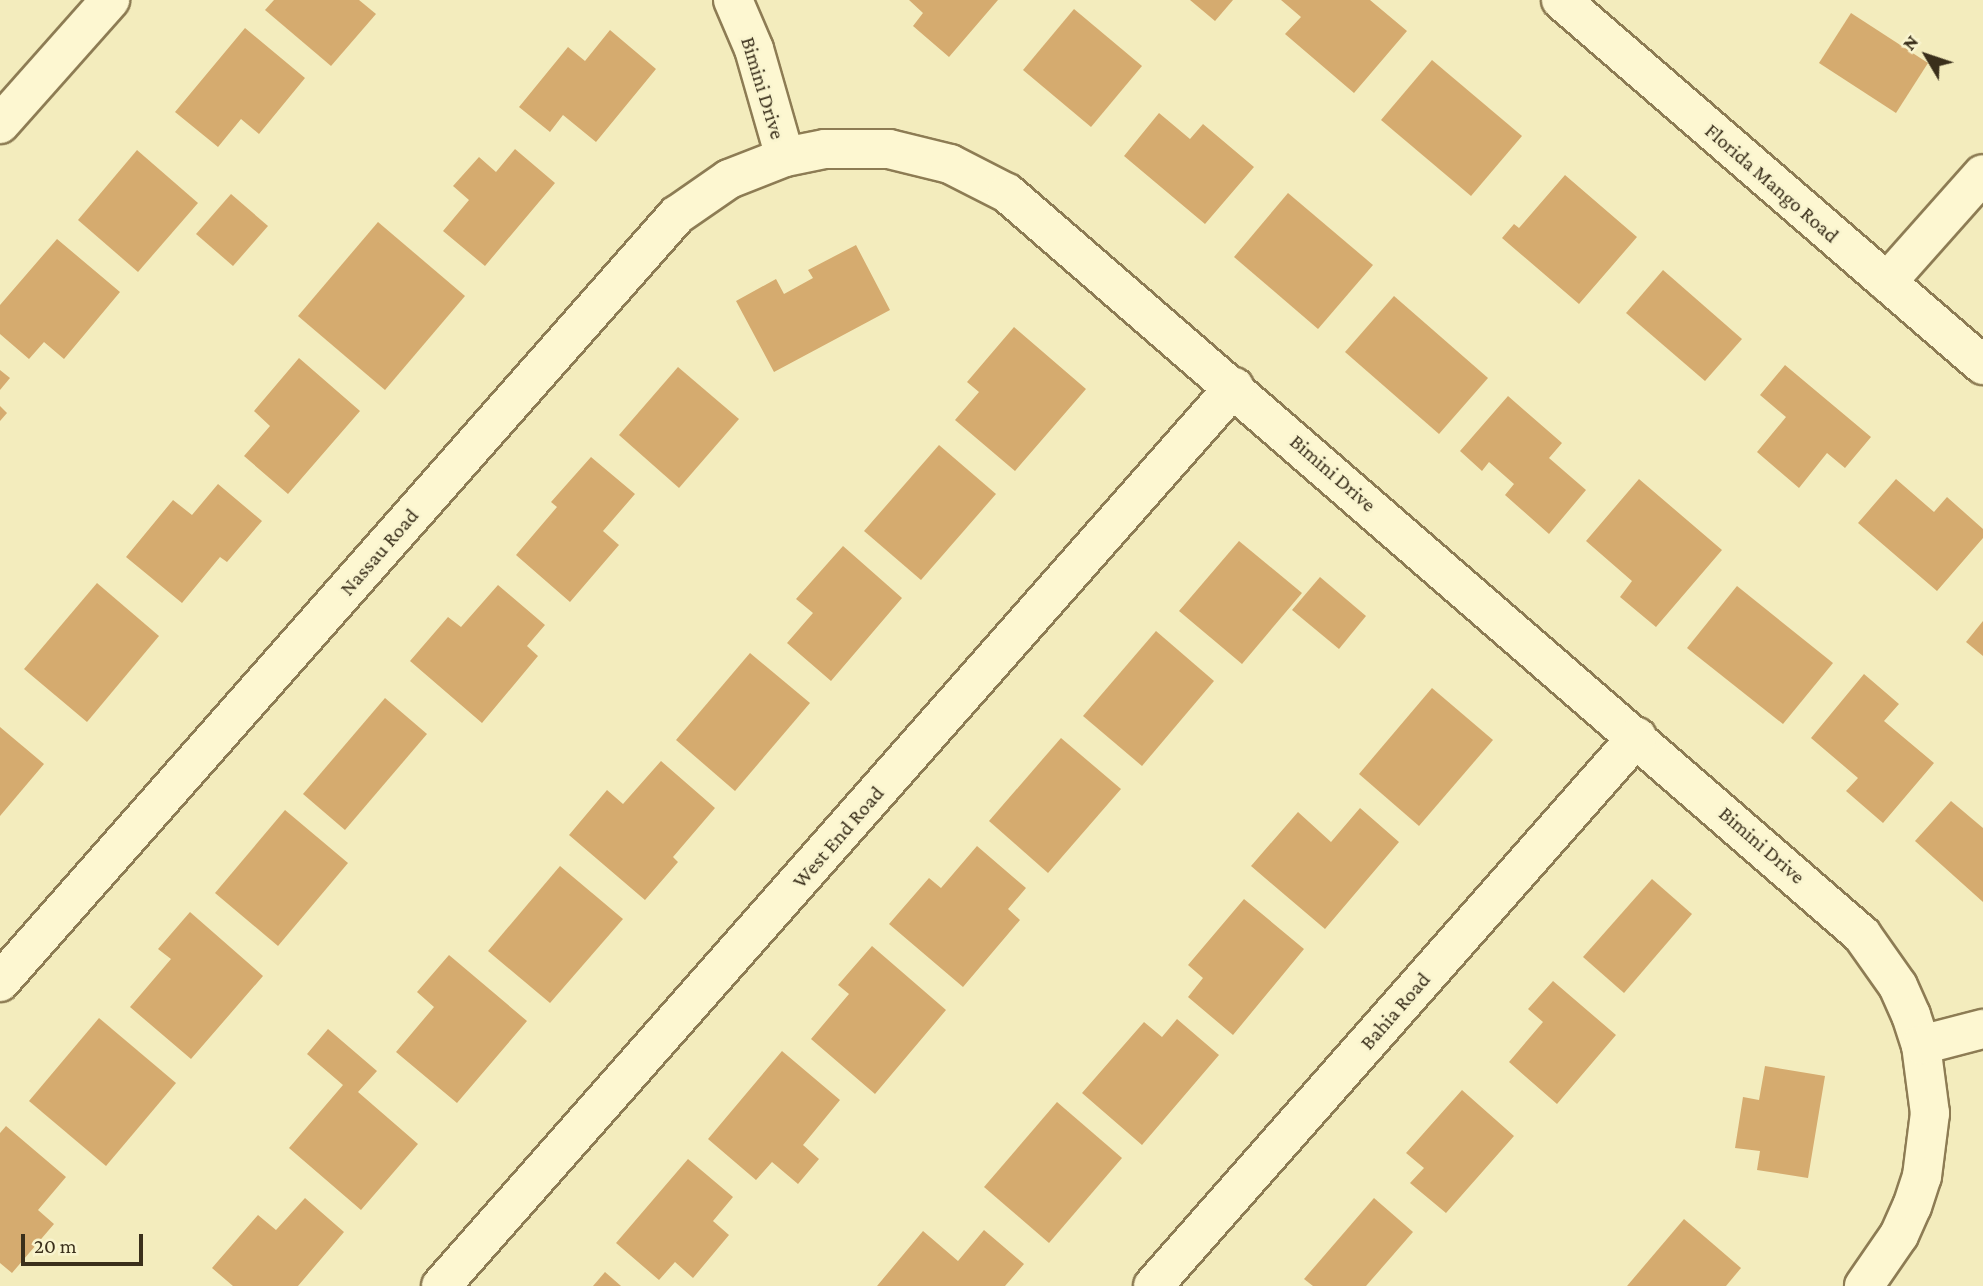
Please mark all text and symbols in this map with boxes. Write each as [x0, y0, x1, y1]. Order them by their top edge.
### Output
north arrow [1892, 21, 1962, 91]
text: N [1898, 31, 1923, 54]
street label: Bimini Drive [735, 34, 791, 142]
street label: Florida Mango Road [1700, 118, 1844, 248]
street label: Bimini Drive [1285, 429, 1381, 517]
street label: Nassau Road [334, 503, 424, 601]
street label: West End Road [787, 781, 889, 893]
street label: Bimini Drive [1714, 801, 1810, 889]
street label: Bahia Road [1355, 967, 1435, 1055]
scale bar [24, 1220, 147, 1264]
text: 20 m [34, 1234, 77, 1258]

